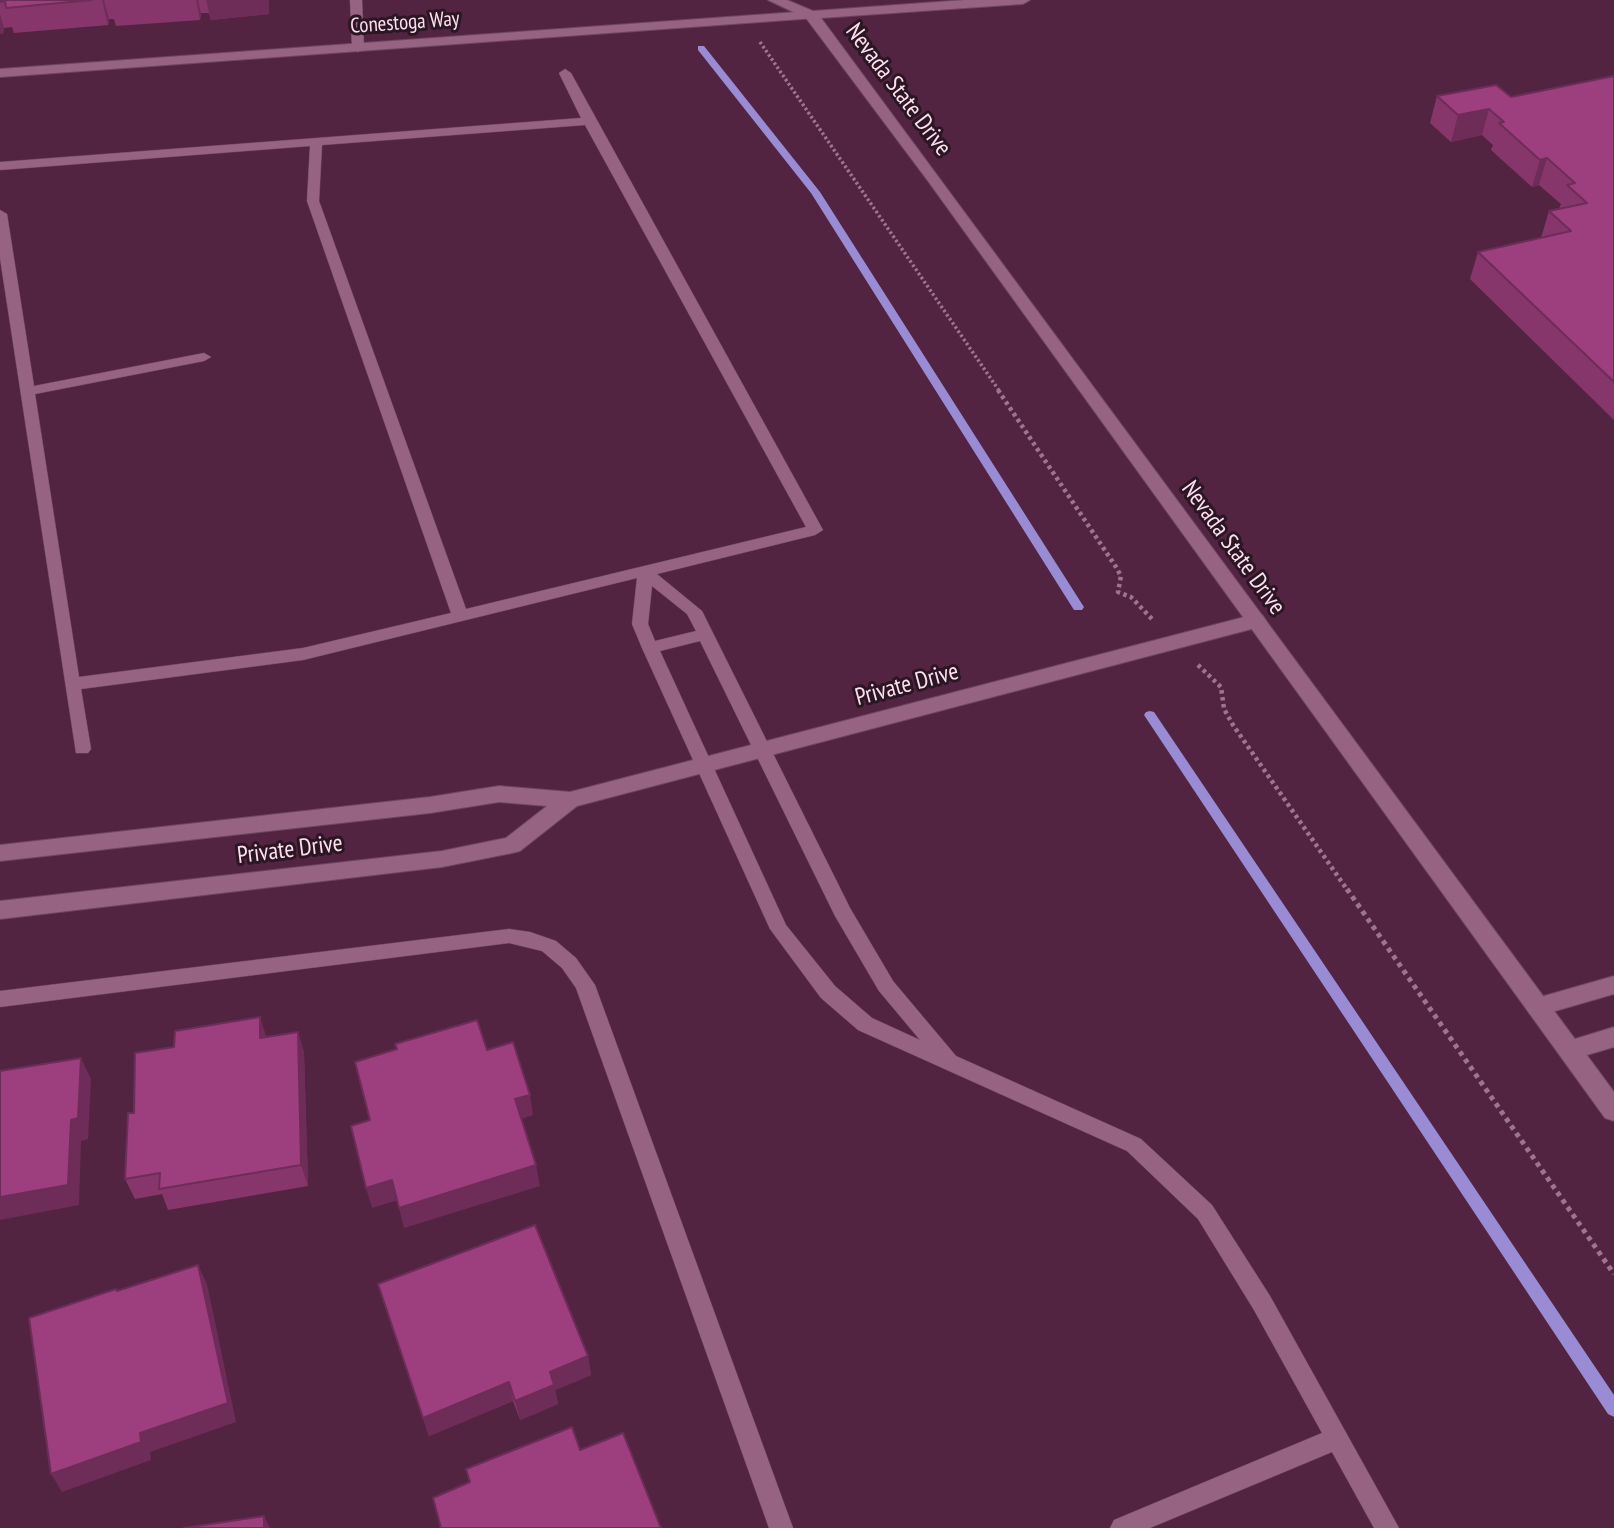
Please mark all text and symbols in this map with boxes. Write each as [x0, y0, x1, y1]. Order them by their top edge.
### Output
street label: Conestoga Way [350, 7, 460, 39]
street label: Nevada State Drive [839, 18, 957, 162]
street label: Nevada State Drive [1175, 476, 1291, 620]
street label: Private Drive [852, 657, 962, 713]
street label: Private Drive [236, 829, 344, 871]

